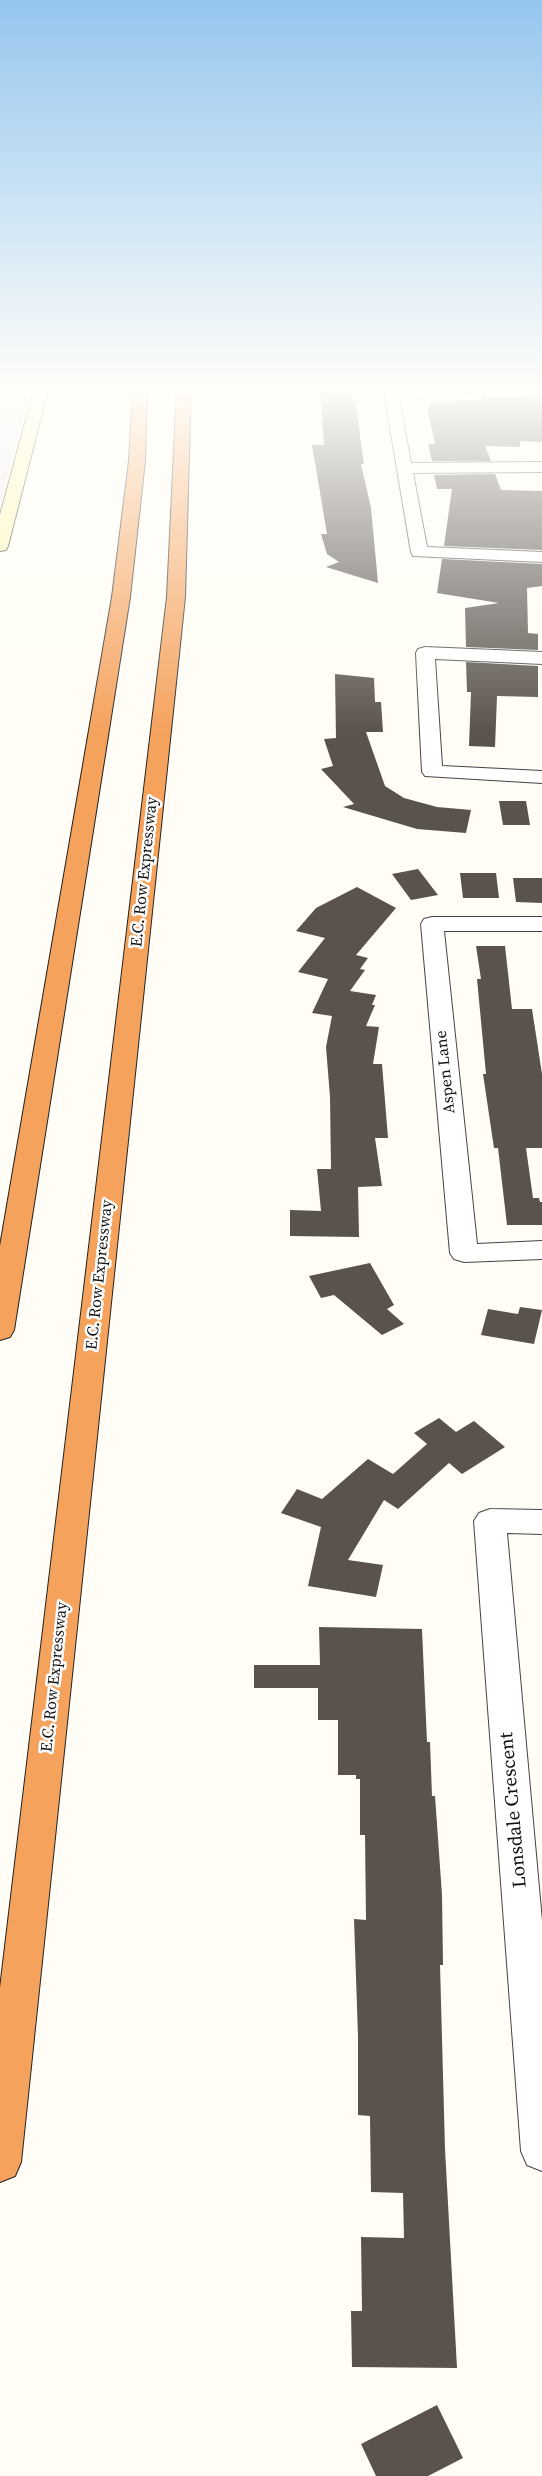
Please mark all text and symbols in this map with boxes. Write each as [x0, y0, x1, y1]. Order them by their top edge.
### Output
street label: E.C. Row Expressway [128, 796, 162, 948]
street label: Aspen Lane [432, 1029, 460, 1115]
street label: E.C. Row Expressway [83, 1199, 117, 1351]
street label: E.C. Row Expressway [38, 1601, 72, 1753]
street label: Lonsdale Crescent [496, 1731, 532, 1889]

